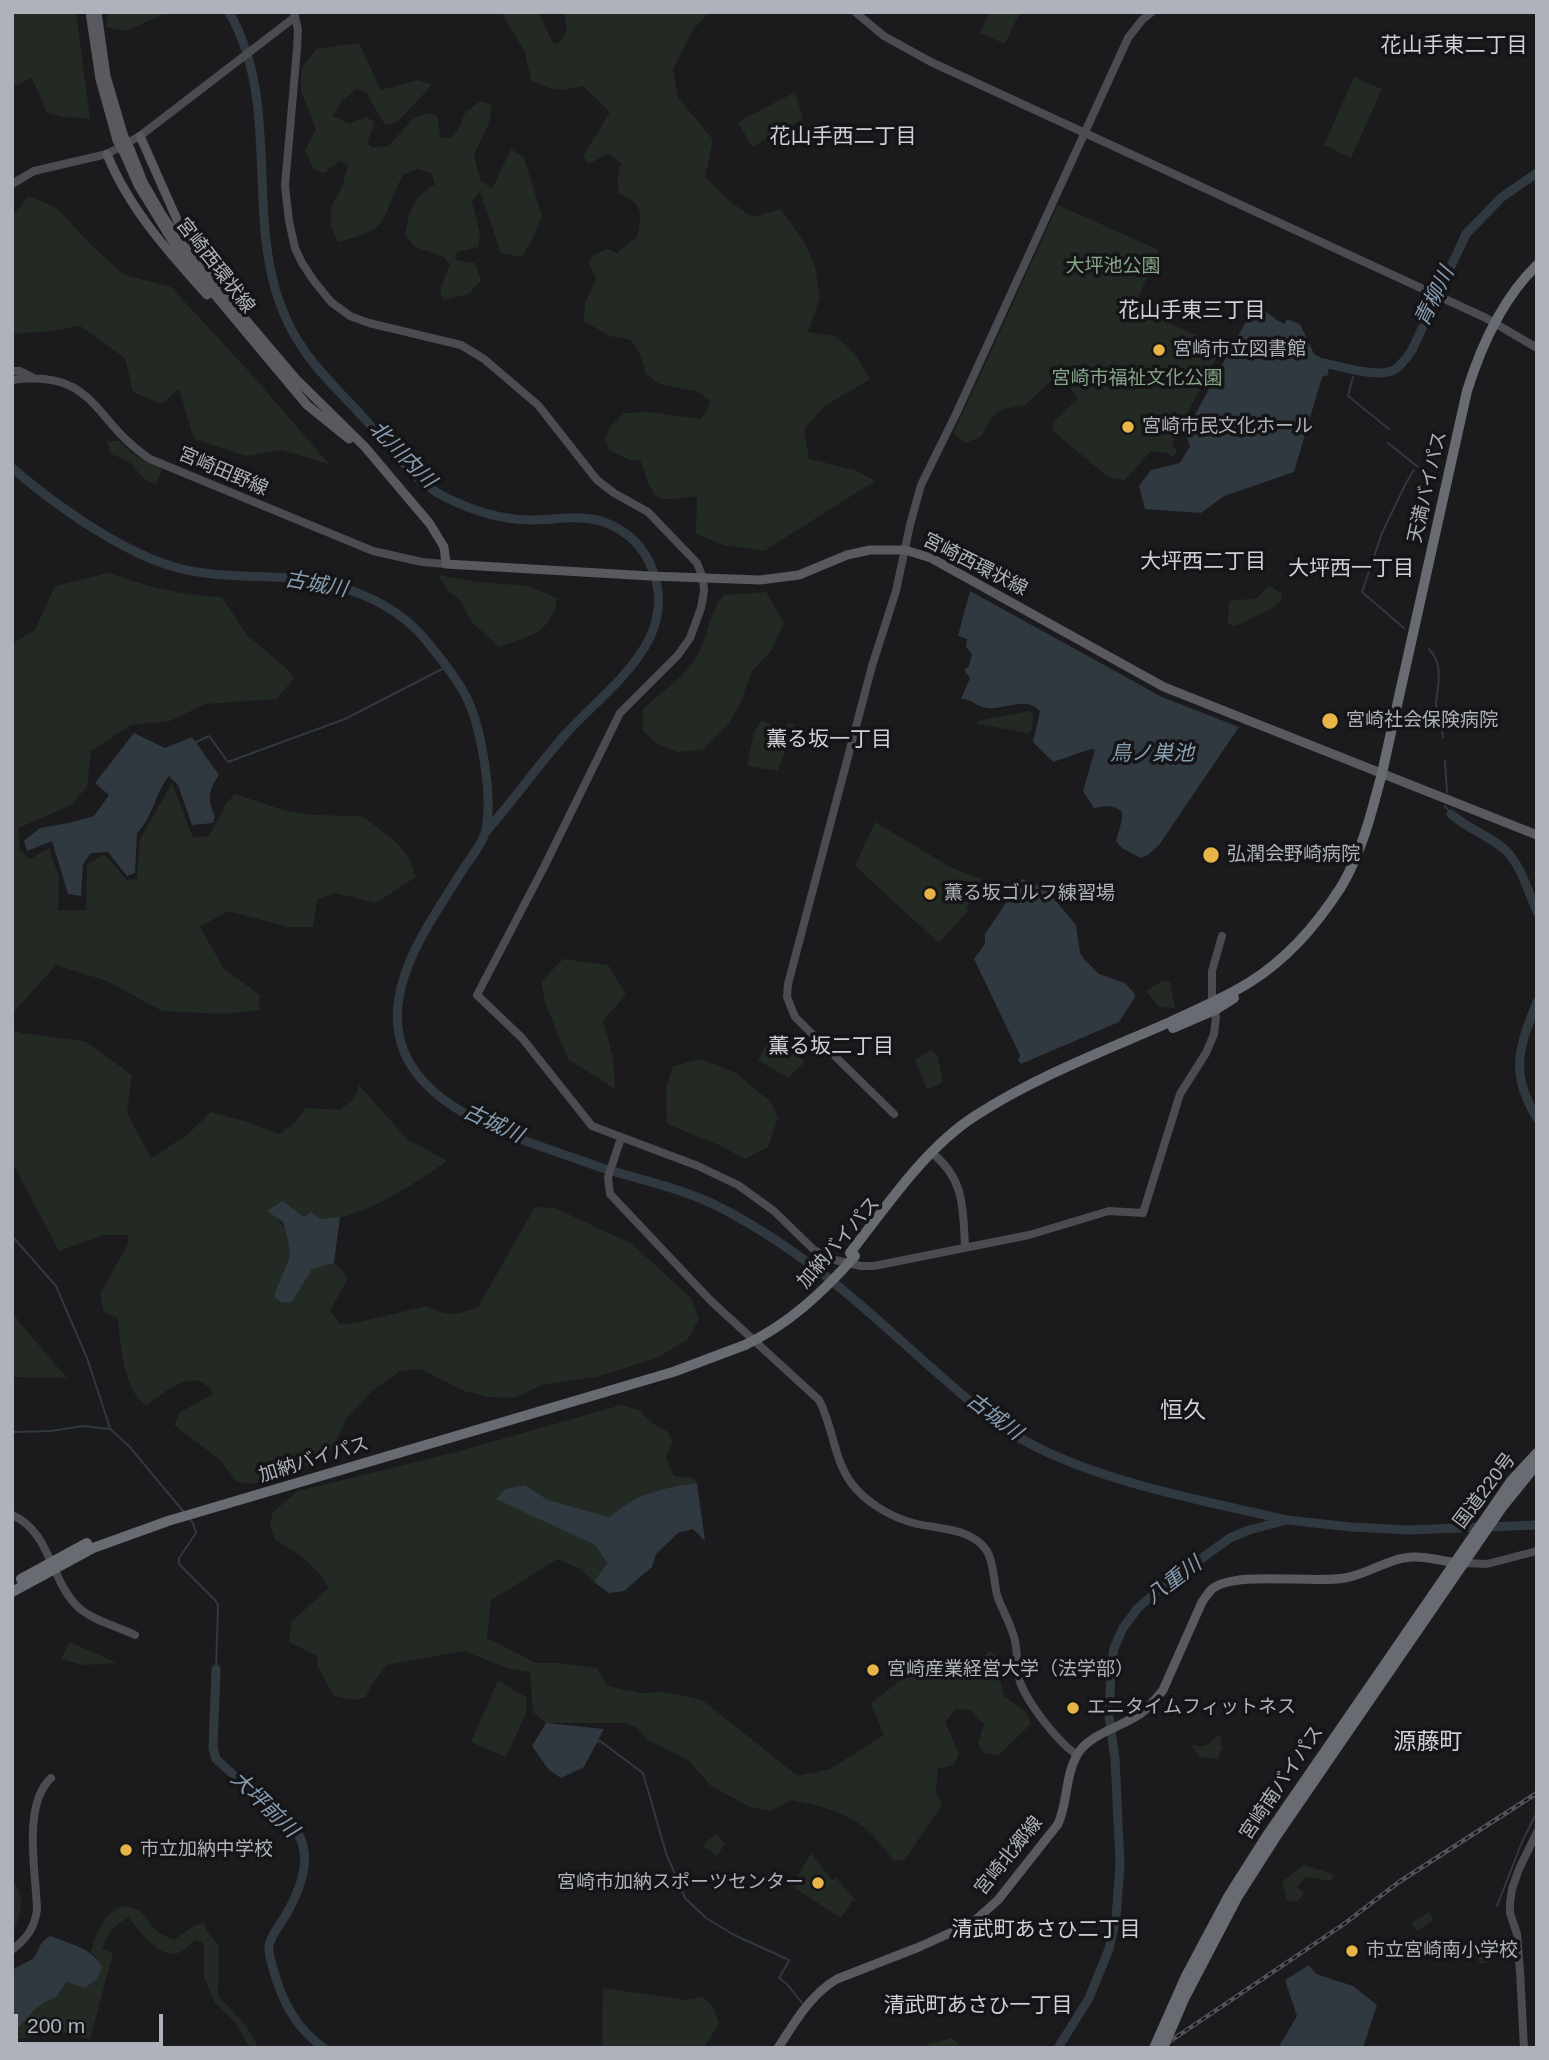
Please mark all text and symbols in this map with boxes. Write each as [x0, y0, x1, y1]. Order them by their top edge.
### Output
district label: 花山手東二丁目 [1381, 33, 1527, 59]
district label: 花山手西二丁目 [770, 124, 916, 150]
street label: 宮崎西環状線 [171, 214, 259, 318]
park label: 大坪池公園 [1066, 256, 1160, 278]
water label: 青柳川 [1410, 263, 1460, 331]
district label: 花山手東三丁目 [1119, 298, 1265, 324]
place label: 宮崎市立図書館 [1173, 339, 1306, 361]
marker: 宮崎市立図書館 [1151, 342, 1167, 358]
park label: 宮崎市福祉文化公園 [1052, 368, 1222, 390]
water label: 北川内川 [363, 416, 441, 494]
place label: 宮崎市民文化ホール [1142, 416, 1313, 438]
marker: 宮崎市民文化ホール [1120, 419, 1136, 435]
street label: 天満バイパス [1404, 429, 1452, 545]
street label: 宮崎田野線 [175, 443, 271, 501]
street label: 宮崎西環状線 [919, 529, 1031, 601]
district label: 大坪西二丁目 [1140, 549, 1266, 575]
district label: 大坪西一丁目 [1288, 556, 1414, 582]
water label: 古城川 [283, 567, 349, 603]
place label: 宮崎社会保険病院 [1346, 710, 1498, 732]
marker: 宮崎社会保険病院 [1320, 711, 1340, 731]
district label: 薫る坂一丁目 [766, 727, 892, 753]
water label: 鳥ノ巣池 [1110, 741, 1194, 767]
place label: 弘潤会野崎病院 [1227, 844, 1360, 866]
marker: 弘潤会野崎病院 [1201, 845, 1221, 865]
place label: 薫る坂ゴルフ練習場 [944, 883, 1115, 905]
marker: 薫る坂ゴルフ練習場 [922, 886, 938, 902]
district label: 薫る坂二丁目 [768, 1034, 894, 1060]
water label: 古城川 [459, 1099, 527, 1149]
street label: 加納バイパス [793, 1193, 885, 1293]
water label: 古城川 [961, 1388, 1027, 1446]
district label: 恒久 [1160, 1398, 1206, 1426]
street label: 加納バイパス [256, 1432, 372, 1488]
street label: 国道220号 [1449, 1449, 1521, 1533]
water label: 八重川 [1141, 1552, 1207, 1610]
place label: 宮崎産業経営大学（法学部） [887, 1659, 1134, 1681]
marker: 宮崎産業経営大学（法学部） [865, 1662, 881, 1678]
place label: エニタイムフィットネス [1087, 1697, 1296, 1719]
marker: エニタイムフィットネス [1065, 1700, 1081, 1716]
street label: 宮崎南バイパス [1235, 1721, 1329, 1845]
district label: 源藤町 [1394, 1729, 1462, 1757]
water label: 大坪前川 [225, 1767, 303, 1843]
street label: 宮崎北郷線 [970, 1812, 1048, 1900]
place label: 市立加納中学校 [140, 1839, 273, 1861]
marker: 市立加納中学校 [118, 1842, 134, 1858]
place label: 宮崎市加納スポーツセンター [557, 1872, 804, 1894]
marker: 宮崎市加納スポーツセンター [810, 1875, 826, 1891]
district label: 清武町あさひ二丁目 [952, 1917, 1140, 1943]
place label: 市立宮崎南小学校 [1366, 1940, 1518, 1962]
marker: 市立宮崎南小学校 [1344, 1943, 1360, 1959]
district label: 清武町あさひ一丁目 [884, 1993, 1072, 2019]
scale bar [18, 2000, 166, 2044]
text: 200 m [27, 2014, 85, 2037]

